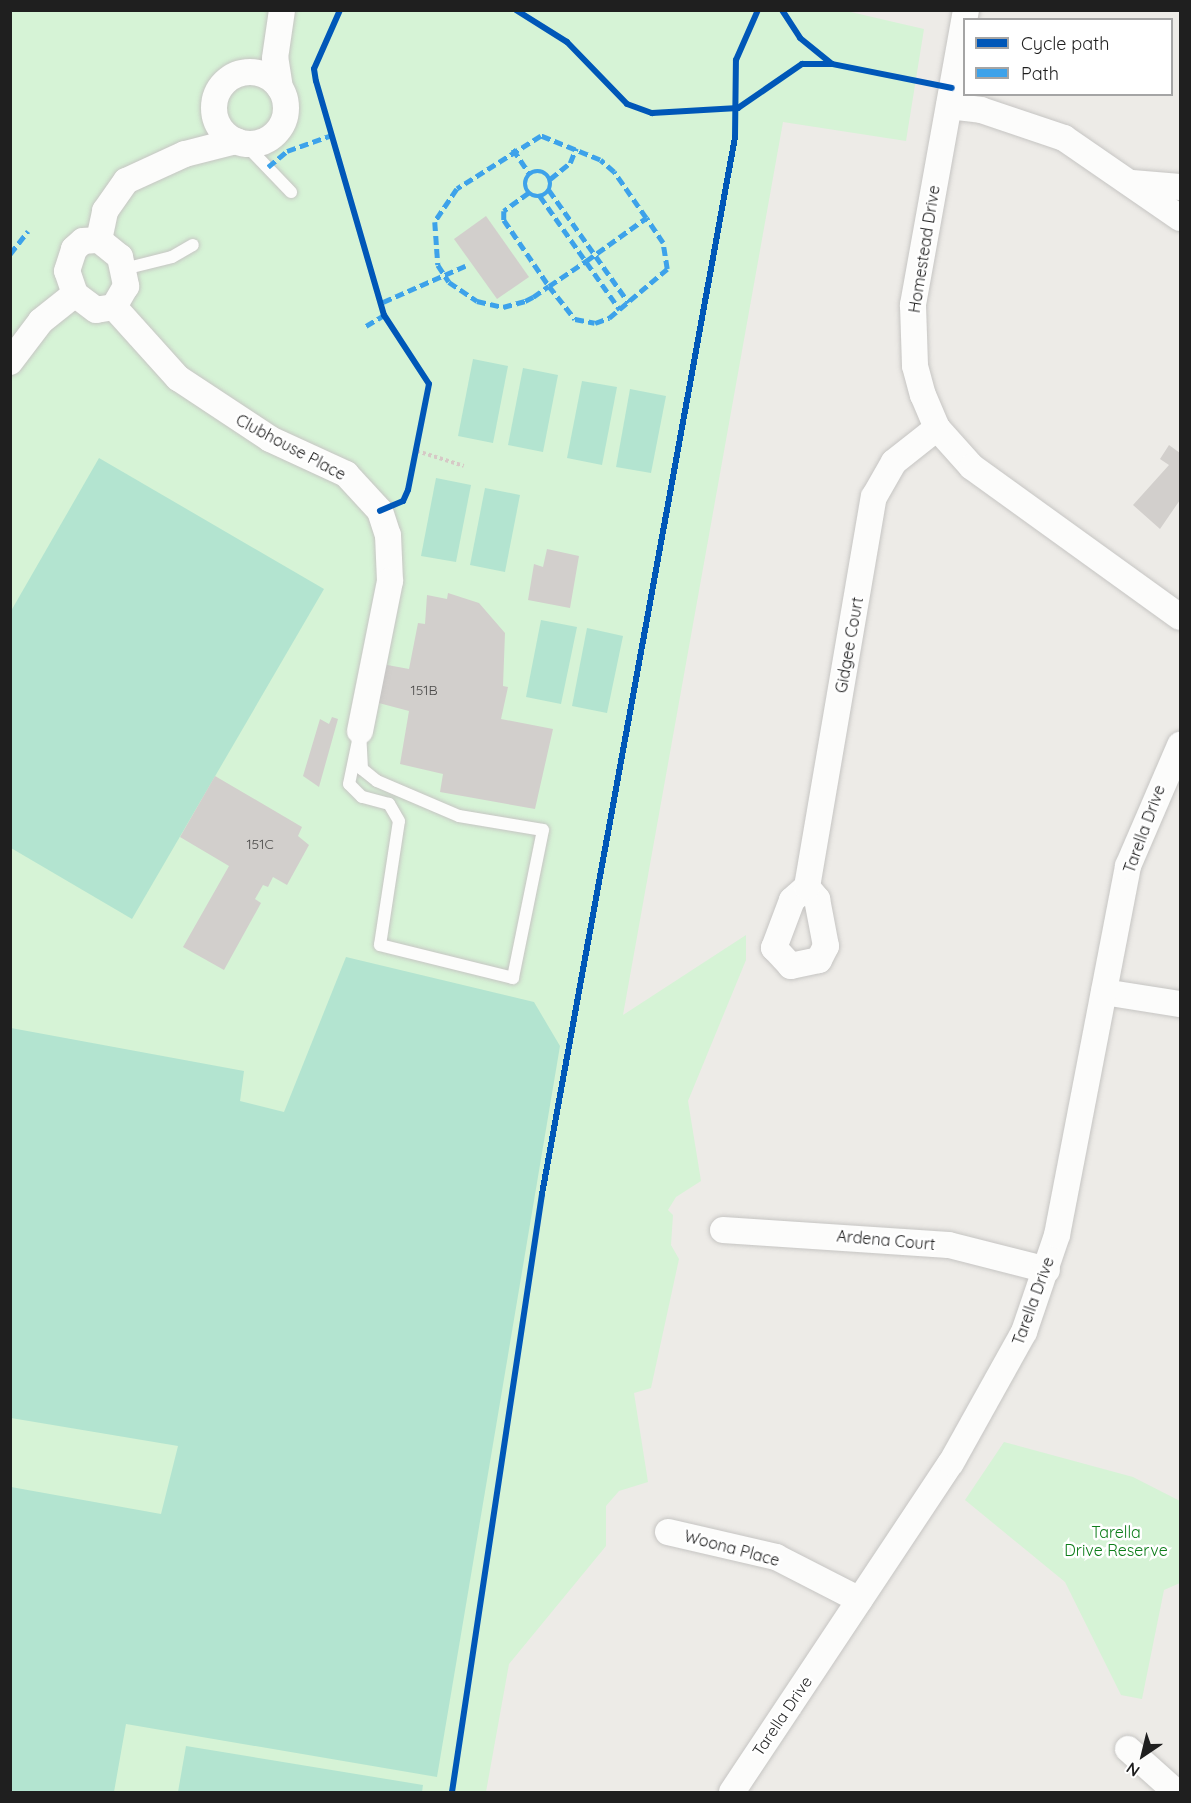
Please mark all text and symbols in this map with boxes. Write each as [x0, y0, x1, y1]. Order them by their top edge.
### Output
legend [963, 18, 1173, 96]
text: Cycle path [1021, 32, 1109, 55]
text: Path [1021, 62, 1059, 85]
street label: Homestead Drive [904, 184, 944, 314]
street label: Clubhouse Place [233, 410, 349, 484]
street label: Gidgee Court [831, 595, 867, 695]
house number: 151B [410, 682, 438, 698]
street label: Tarella Drive [1119, 782, 1169, 876]
house number: 151C [246, 836, 274, 852]
street label: Ardena Court [836, 1226, 936, 1254]
street label: Tarella Drive [1008, 1254, 1058, 1348]
park label: Tarella Drive Reserve [1064, 1522, 1168, 1560]
street label: Woona Place [682, 1526, 782, 1570]
street label: Tarella Drive [748, 1672, 816, 1760]
north arrow [1113, 1725, 1173, 1785]
text: N [1122, 1758, 1143, 1781]

